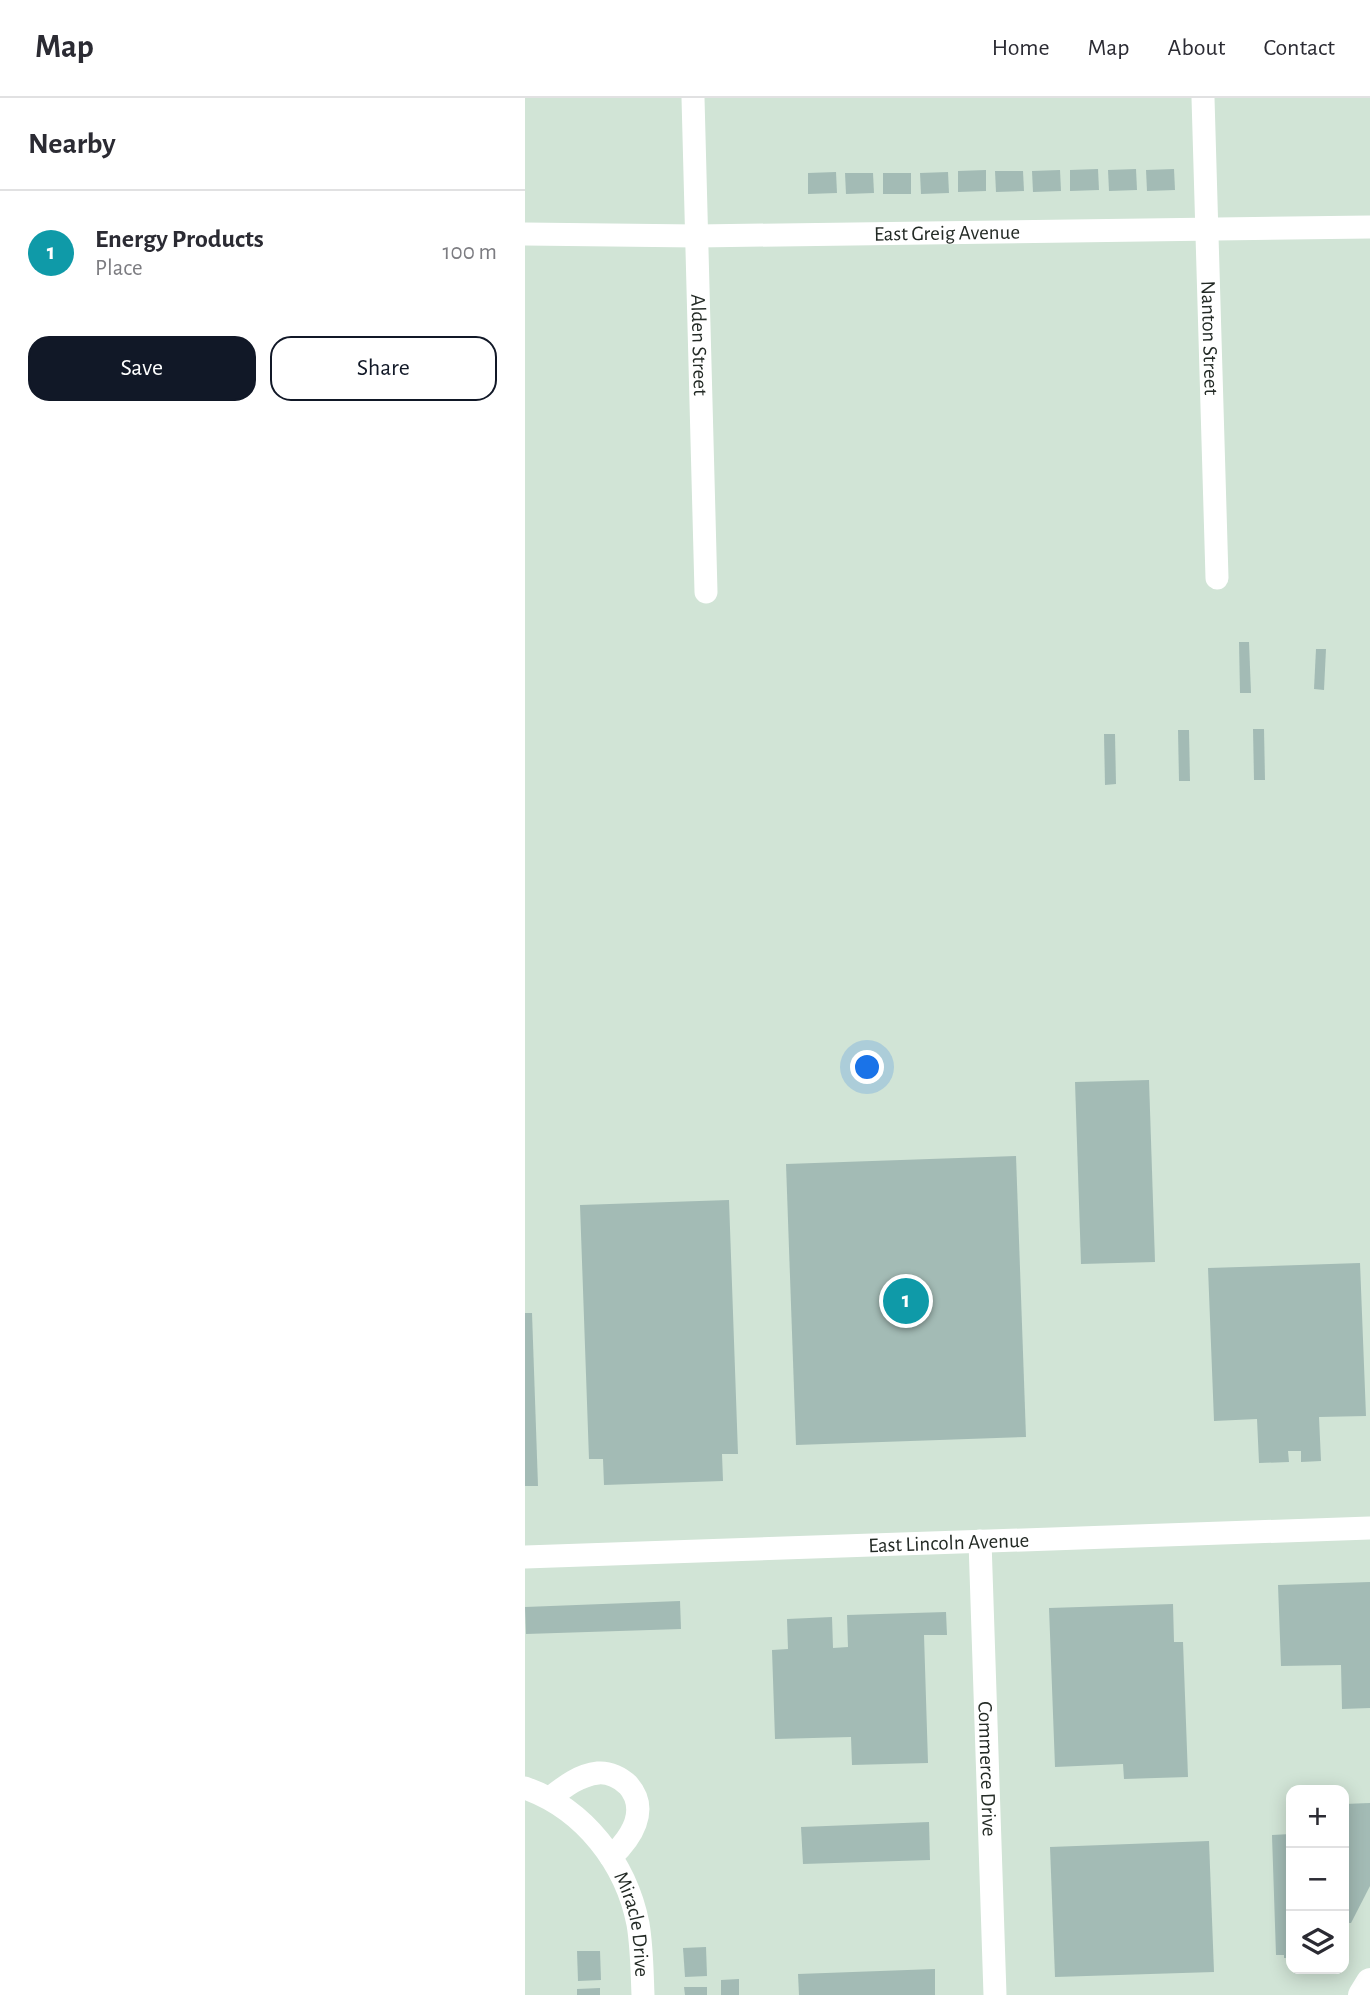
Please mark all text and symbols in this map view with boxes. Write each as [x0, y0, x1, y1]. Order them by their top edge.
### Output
text: Map [35, 31, 94, 64]
text: Home [992, 36, 1050, 60]
text: Map [1088, 36, 1130, 60]
text: About [1168, 36, 1225, 60]
text: Contact [1263, 36, 1335, 60]
text: Nearby [28, 129, 116, 159]
street label: East Greig Avenue [874, 222, 1020, 245]
text: Energy Products [95, 226, 264, 252]
text: 1 [47, 241, 55, 264]
text: 100 m [443, 241, 497, 264]
text: Place [95, 257, 143, 280]
street label: Nanton Street [1197, 280, 1222, 396]
street label: Alden Street [687, 294, 711, 396]
button: Save [28, 336, 256, 401]
button: Share [270, 336, 497, 401]
your location [850, 1050, 884, 1084]
pin: 1 [883, 1275, 929, 1327]
street label: East Lincoln Avenue [868, 1530, 1030, 1556]
street label: Commerce Drive [974, 1701, 1000, 1837]
map controls [1286, 1785, 1349, 1974]
button: + [1286, 1785, 1349, 1848]
button: − [1286, 1848, 1349, 1911]
street label: Miracle Drive [610, 1868, 652, 1977]
button: layers [1286, 1911, 1349, 1974]

